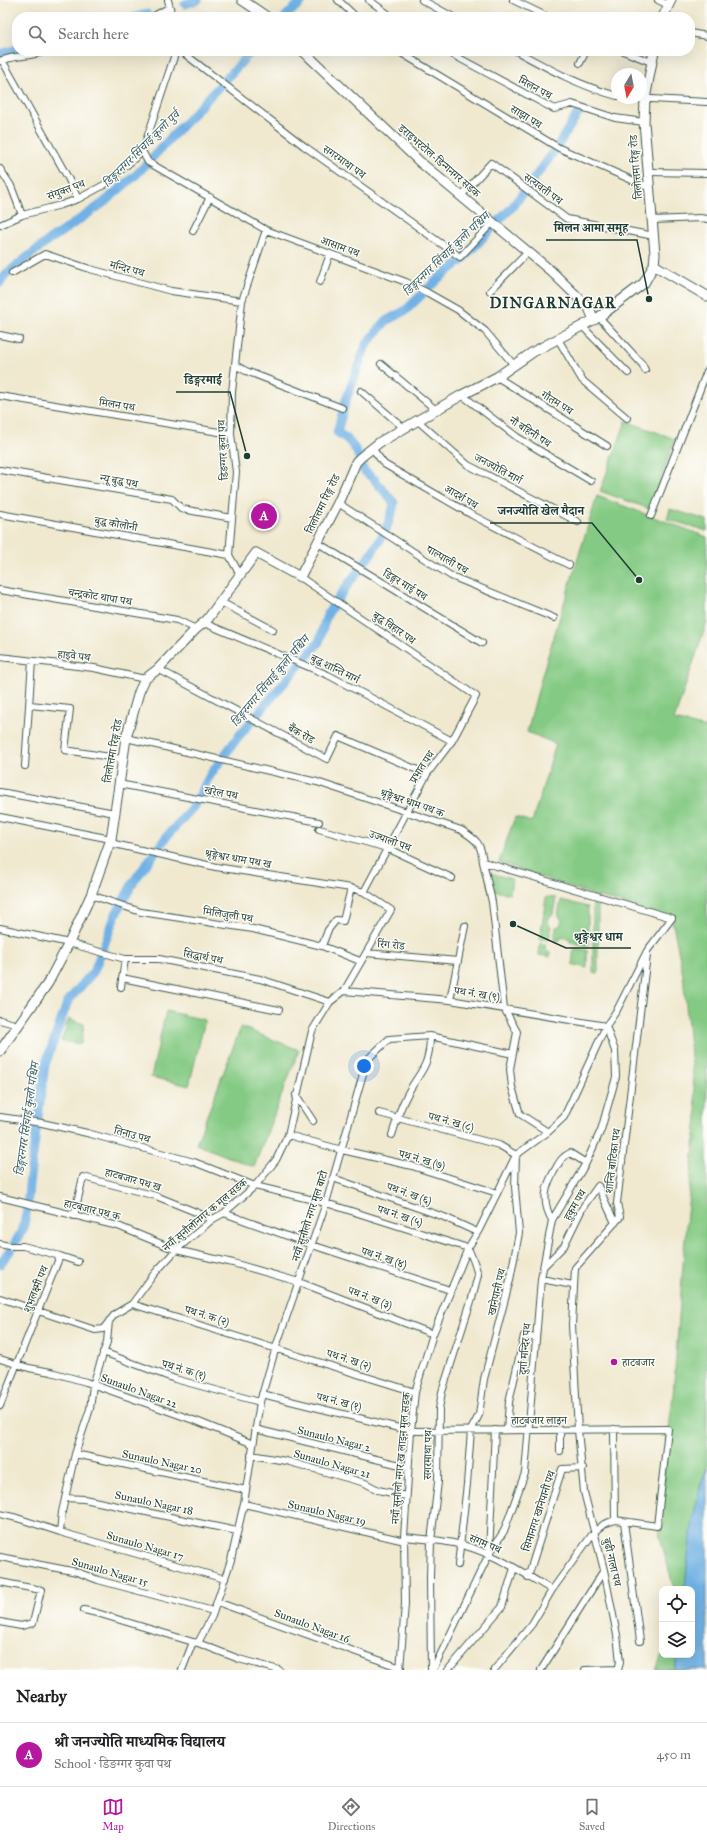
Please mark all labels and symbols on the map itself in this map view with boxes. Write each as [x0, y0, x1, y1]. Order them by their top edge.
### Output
north arrow [611, 68, 647, 104]
street label: मिलन पथ [515, 73, 555, 102]
street label: साझा पथ [507, 102, 545, 132]
water label: डिङ्गरनगर सिंचाई कुलो पुर्व [100, 106, 185, 191]
street label: डराइभरटोल-डिन्गनगर सडक [395, 121, 484, 201]
street label: तिलोत्तमा रिङ्ग रोड [627, 133, 645, 201]
street label: सगरमाथा पथ [319, 142, 368, 182]
street label: सत्यवती पथ [520, 170, 565, 208]
street label: संयुक्त पथ [44, 177, 87, 204]
water label: डिङ्गरनगर सिंचाई कुलो पश्चिम [400, 208, 494, 300]
callout: मिलन आमा समूह [546, 216, 637, 240]
text: मिलन आमा समूह [553, 221, 629, 237]
street label: आसाम पथ [319, 234, 362, 260]
street label: मन्दिर पथ [107, 258, 146, 280]
district label: DINGARNAGAR [489, 294, 617, 312]
callout: डिङ्गरमाई [176, 368, 230, 392]
text: डिङ्गरमाई [183, 373, 223, 387]
street label: गौतम पथ [538, 388, 576, 418]
street label: मिलन पथ [97, 396, 136, 414]
street label: नौ बहिनी पथ [506, 413, 554, 451]
street label: डिङग्गर कुवा पथ [215, 419, 231, 482]
street label: जनज्योति मार्ग [471, 450, 525, 488]
street label: न्यू बुद्ध पथ [98, 471, 139, 492]
street label: तिलोत्तमा रिङ्ग रोड [303, 471, 344, 537]
street label: आदर्श पथ [442, 482, 481, 512]
callout: जनज्योति खेल मैदान [490, 499, 592, 523]
pin: A [251, 501, 277, 531]
text: जनज्योति खेल मैदान [497, 502, 586, 518]
street label: बुद्ध कोलोनी [93, 514, 140, 534]
street label: पाल्पाली पथ [423, 542, 471, 577]
street label: डिङ्गर माई पथ [380, 566, 430, 604]
street label: चन्द्रकोट थापा पथ [66, 585, 133, 609]
street label: बुद्ध विहार पथ [369, 608, 418, 647]
water label: डिङ्गरनगर सिंचाई कुलो पश्चिम [228, 631, 314, 730]
street label: हाइवे पथ [56, 648, 92, 664]
street label: बुद्ध शान्ति मार्ग [307, 651, 363, 687]
street label: तिलोत्तमा रिङ्ग रोड [101, 717, 125, 785]
street label: बैंक रोड [285, 721, 318, 747]
street label: प्रभात पथ [406, 748, 438, 786]
street label: खरेल पथ [202, 783, 239, 802]
street label: श्रृङ्गेश्वर धाम पथ क [378, 786, 447, 820]
street label: उज्यालो पथ [366, 827, 413, 855]
street label: श्रृङ्गेश्वर धाम पथ ख [204, 847, 273, 871]
street label: मिलिजुली पथ [201, 904, 255, 925]
callout: श्रृङ्गेश्वर धाम [566, 924, 631, 948]
text: श्रृङ्गेश्वर धाम [573, 929, 623, 945]
street label: रिंग रोड [376, 937, 407, 953]
street label: सिद्धार्थ पथ [181, 947, 224, 967]
street label: पथ नं. ख (९) [452, 984, 501, 1004]
your location [354, 1056, 374, 1076]
water label: डिङ्गरनगर सिंचाई कुलो पश्चिम [12, 1059, 43, 1177]
street label: पथ नं. ख (८) [426, 1109, 475, 1134]
street label: तिनाउ पथ [112, 1124, 152, 1146]
street label: शान्ति बाटिका पथ [603, 1127, 623, 1194]
street label: पथ नं. ख (७) [396, 1147, 447, 1173]
street label: हाटबजार पथ ख [103, 1166, 163, 1194]
street label: नयाँ सुनौलो नगर मुल बाटो [288, 1168, 331, 1264]
street label: नयाँ सुनौलोनगर क मूल सडक [159, 1174, 252, 1256]
street label: पथ नं. ख (६) [384, 1180, 433, 1208]
street label: हुकुम पथ [560, 1187, 590, 1224]
street label: हाटबजार पथ क [62, 1197, 123, 1224]
street label: पथ नं. ख (५) [375, 1202, 424, 1229]
street label: पथ नं. ख (४) [359, 1244, 409, 1272]
street label: शुभलक्ष्मी पथ [21, 1263, 51, 1314]
street label: खानेपानी पथ [485, 1267, 509, 1318]
street label: पथ नं. ख (३) [345, 1283, 394, 1312]
street label: पथ नं. क (२) [182, 1303, 231, 1329]
street label: दुर्गा मन्दिर पथ [516, 1322, 534, 1376]
street label: पथ नं. ख (२) [324, 1346, 373, 1373]
place label: हाटबजार [621, 1356, 656, 1369]
street label: पथ नं. क (१) [159, 1357, 208, 1383]
marker: हाटबजार [609, 1357, 619, 1367]
street label: Sunaulo Nagar 22 [99, 1371, 180, 1411]
street label: पथ नं. ख (१) [314, 1390, 363, 1414]
street label: नयाँ सुनौलो नगर ख लाइन मुल सडक [388, 1390, 413, 1525]
street label: हाटबजार लाइन [510, 1414, 568, 1427]
street label: Sunaulo Nagar 2 [296, 1424, 373, 1455]
street label: सगरमाथा पथ [421, 1430, 435, 1481]
street label: Sunaulo Nagar 20 [121, 1447, 203, 1477]
street label: Sunaulo Nagar 21 [292, 1447, 372, 1481]
street label: सिमानगर खानेपानी पथ [519, 1468, 558, 1554]
street label: Sunaulo Nagar 18 [114, 1488, 195, 1518]
street label: Sunaulo Nagar 19 [287, 1498, 367, 1528]
street label: Sunaulo Nagar 17 [105, 1529, 185, 1563]
street label: संगम पथ [466, 1531, 503, 1557]
street label: बुढी नाला पथ [600, 1536, 624, 1588]
street label: Sunaulo Nagar 15 [70, 1555, 150, 1589]
street label: Sunaulo Nagar 16 [272, 1606, 352, 1646]

